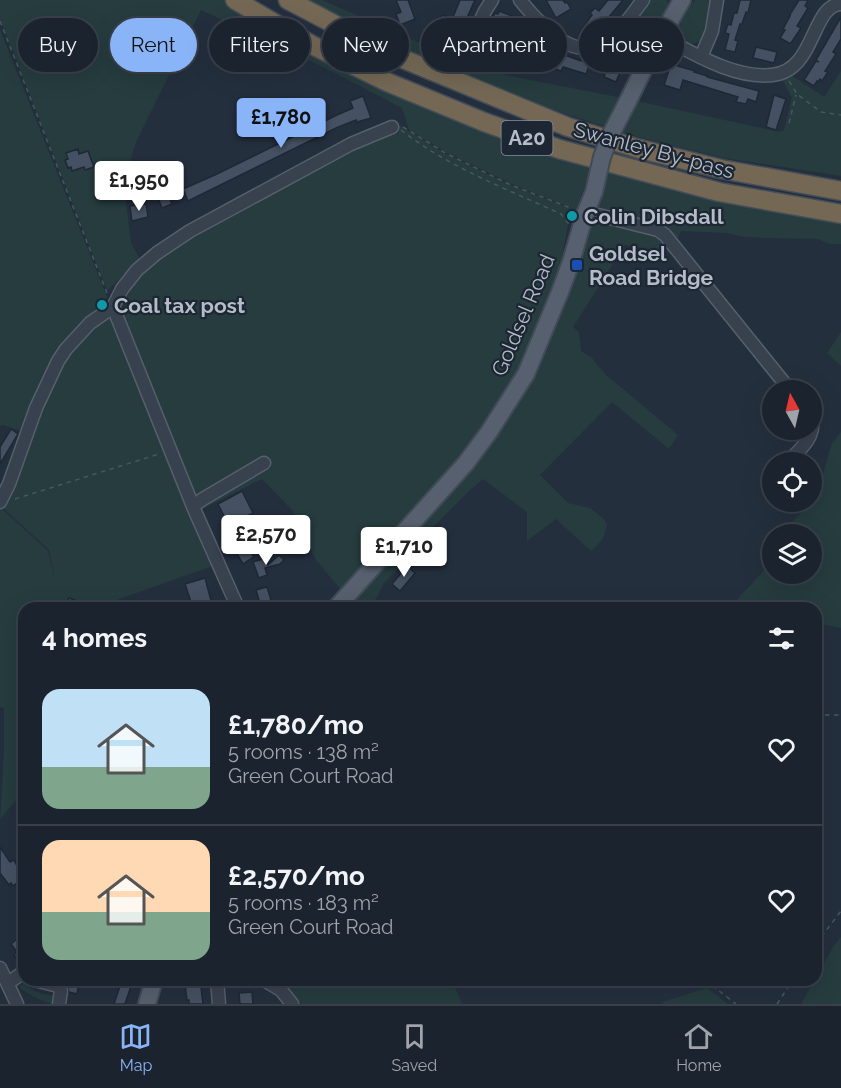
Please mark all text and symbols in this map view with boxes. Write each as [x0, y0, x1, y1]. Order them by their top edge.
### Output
chip: Buy [18, 18, 98, 72]
chip: Rent [110, 18, 197, 72]
chip: Filters [209, 18, 310, 72]
chip: New [322, 18, 409, 72]
chip: Apartment [421, 18, 567, 72]
chip: House [579, 18, 684, 72]
pin: £1,780 [232, 98, 330, 149]
text: £1,780 [251, 105, 311, 129]
street label: Swanley By-pass [571, 117, 737, 183]
road number: A20 [502, 121, 552, 155]
pin: £1,950 [90, 161, 188, 212]
text: £1,950 [109, 168, 169, 192]
place label: Colin Dibsdall [584, 204, 724, 229]
marker: Colin Dibsdall [565, 209, 579, 223]
place label: Goldsel Road Bridge [589, 241, 714, 290]
street label: Goldsel Road [486, 250, 560, 380]
marker: Goldsel Road Bridge [570, 258, 584, 272]
place label: Coal tax post [114, 293, 245, 318]
marker: Coal tax post [95, 298, 109, 312]
north arrow [762, 380, 822, 440]
map controls [762, 380, 822, 584]
button: locate [762, 452, 822, 512]
pin: £2,570 [217, 515, 315, 566]
text: £2,570 [235, 522, 297, 546]
button: layers [762, 524, 822, 584]
pin: £1,710 [355, 527, 453, 578]
text: £1,710 [375, 534, 433, 558]
icon: filters [765, 622, 798, 655]
text: 4 homes [42, 623, 147, 653]
text: £1,780/mo [228, 710, 364, 740]
icon: home [90, 713, 162, 785]
icon: heart [765, 733, 798, 766]
text: 5 rooms · 138 m² [228, 740, 379, 764]
text: Green Court Road [228, 764, 394, 788]
text: £2,570/mo [228, 861, 365, 891]
icon: home [90, 864, 162, 936]
icon: heart [765, 884, 798, 917]
text: 5 rooms · 183 m² [228, 891, 379, 915]
text: Green Court Road [228, 915, 394, 939]
tab: Map [119, 1020, 152, 1075]
tab: Saved [391, 1020, 437, 1075]
tab: Home [676, 1020, 721, 1075]

